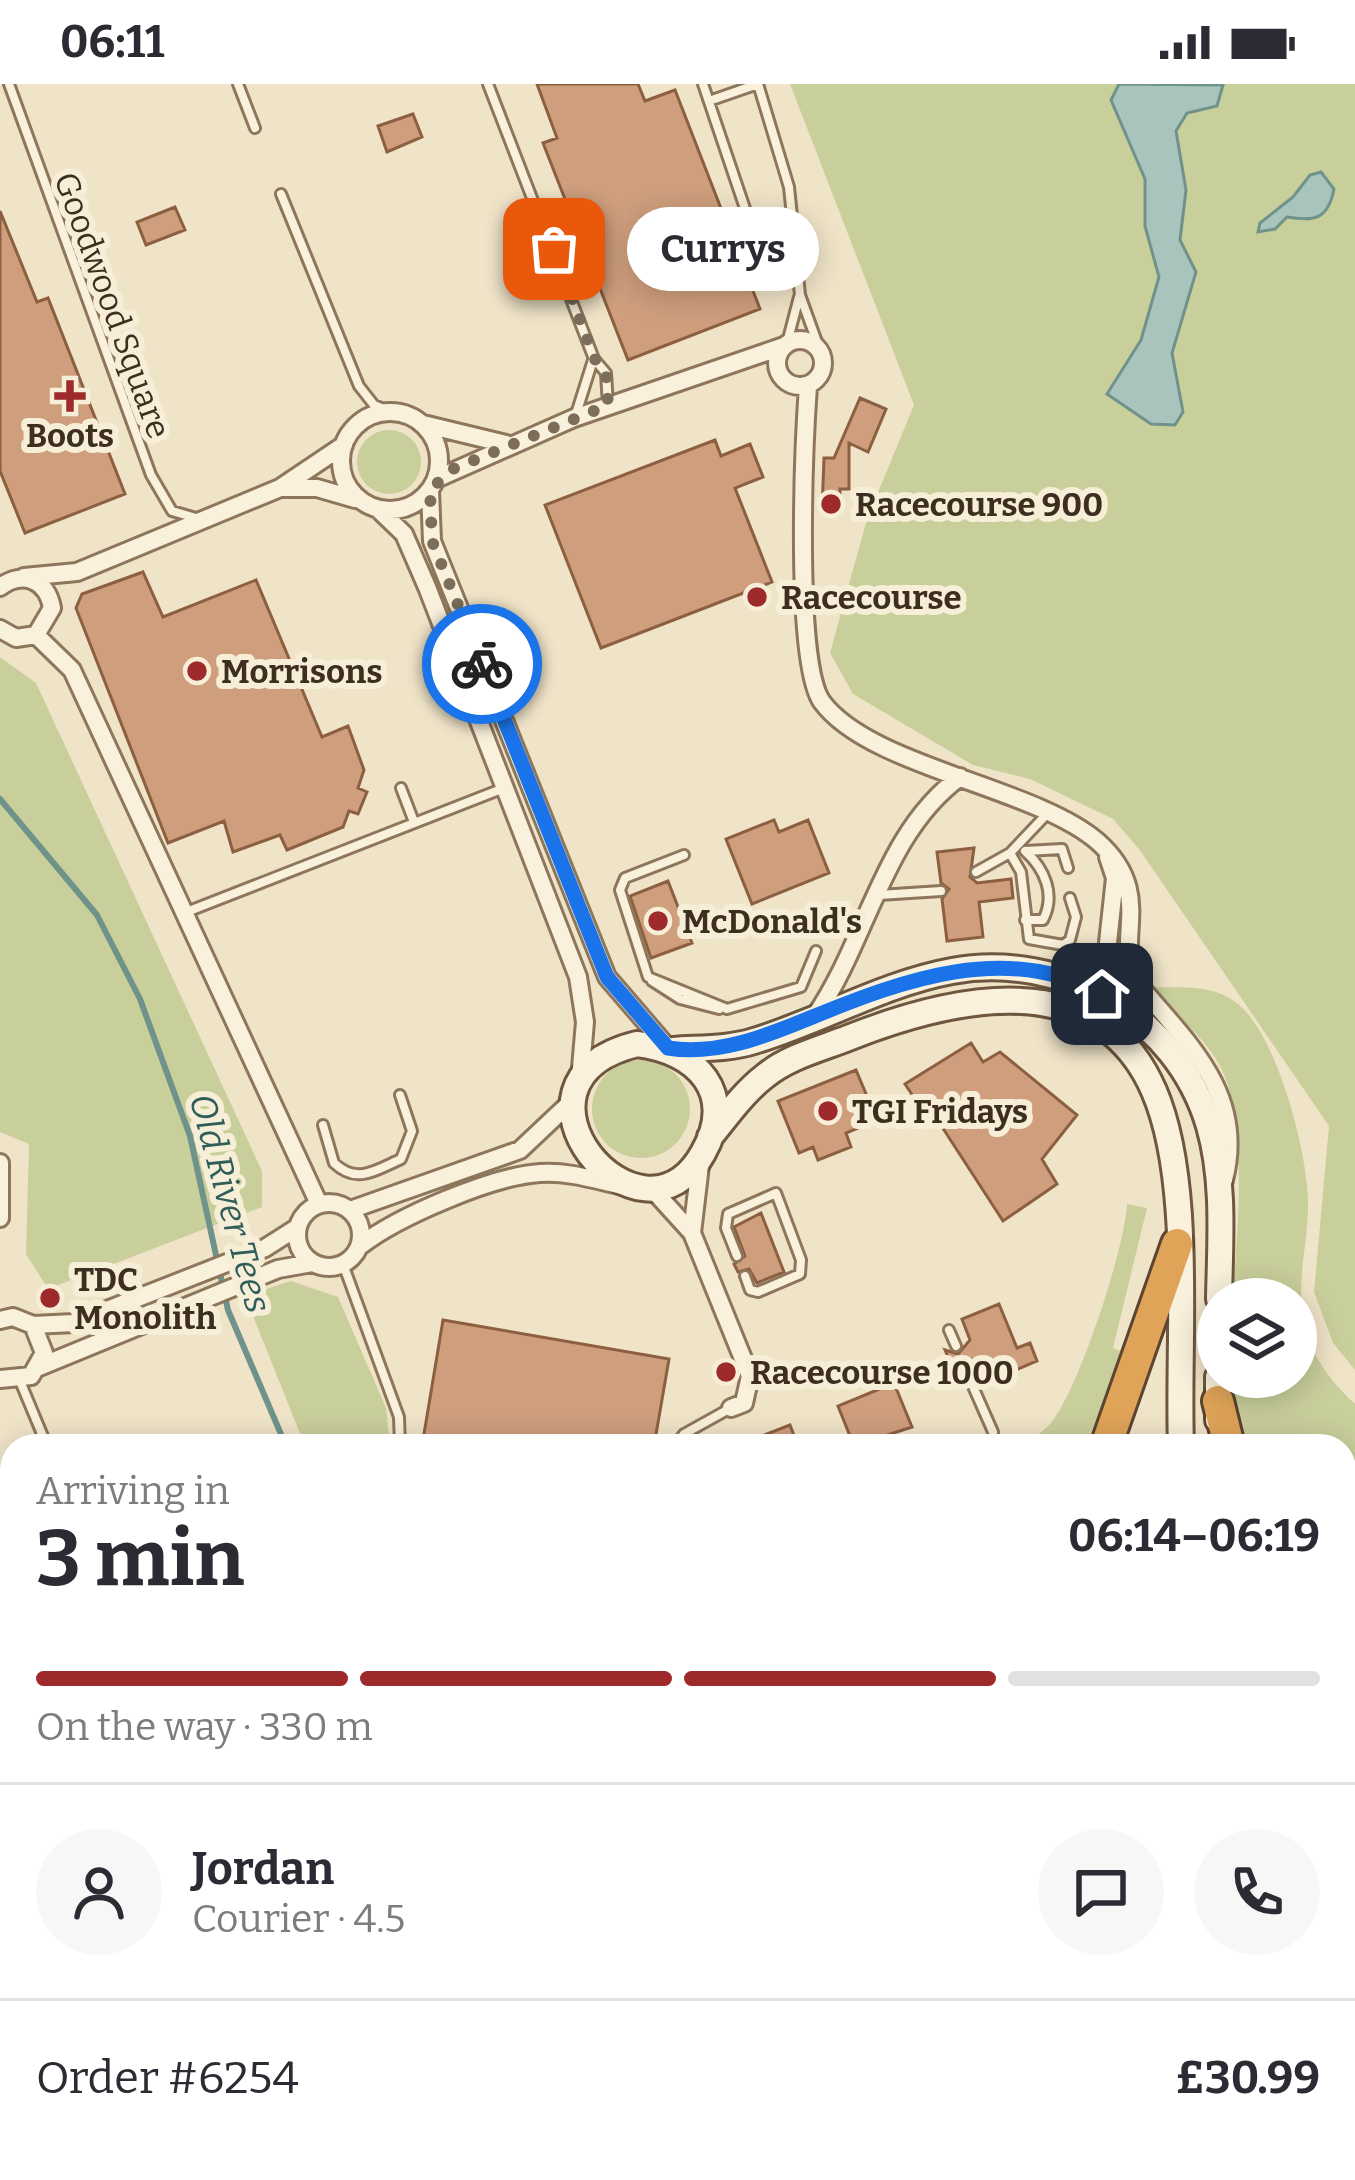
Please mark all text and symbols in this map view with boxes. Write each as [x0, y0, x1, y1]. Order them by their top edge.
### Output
text: 06:11 [60, 15, 165, 69]
street label: Goodwood Square [45, 167, 179, 444]
pin [503, 198, 605, 300]
callout: Currys [626, 207, 818, 291]
icon: bag [521, 216, 587, 282]
text: Currys [660, 226, 786, 272]
marker: Boots [57, 383, 83, 409]
place label: Boots [26, 416, 114, 456]
place label: Racecourse 900 [855, 485, 1103, 525]
marker: Racecourse 900 [818, 491, 844, 517]
place label: Racecourse [781, 578, 962, 618]
marker: Racecourse [744, 584, 770, 610]
courier [422, 604, 542, 724]
icon: bike [449, 631, 515, 697]
place label: Morrisons [221, 652, 382, 692]
marker: Morrisons [184, 658, 210, 684]
place label: McDonald's [682, 902, 862, 942]
marker: McDonald's [645, 908, 671, 934]
pin [1051, 943, 1153, 1045]
icon: home [1069, 961, 1135, 1027]
water label: Old River Tees [180, 1089, 280, 1318]
place label: TGI Fridays [852, 1092, 1028, 1132]
marker: TGI Fridays [815, 1098, 841, 1124]
place label: TDC Monolith [74, 1260, 216, 1338]
map controls [1197, 1278, 1317, 1398]
button: layers [1197, 1278, 1317, 1398]
marker: TDC Monolith [37, 1285, 63, 1311]
place label: Racecourse 1000 [750, 1353, 1014, 1393]
marker: Racecourse 1000 [713, 1359, 739, 1385]
text: Arriving in [36, 1468, 230, 1514]
text: 06:14–06:19 [1068, 1509, 1320, 1563]
text: 3 min [36, 1512, 244, 1606]
text: On the way · 330 m [36, 1704, 373, 1750]
button: person [36, 1829, 162, 1955]
button: chat [1038, 1829, 1164, 1955]
button: phone [1194, 1829, 1320, 1955]
text: Jordan [192, 1842, 334, 1896]
text: Courier · 4.5 [192, 1896, 405, 1942]
text: Order #6254 [36, 2051, 299, 2105]
text: £30.99 [1175, 2051, 1320, 2105]

